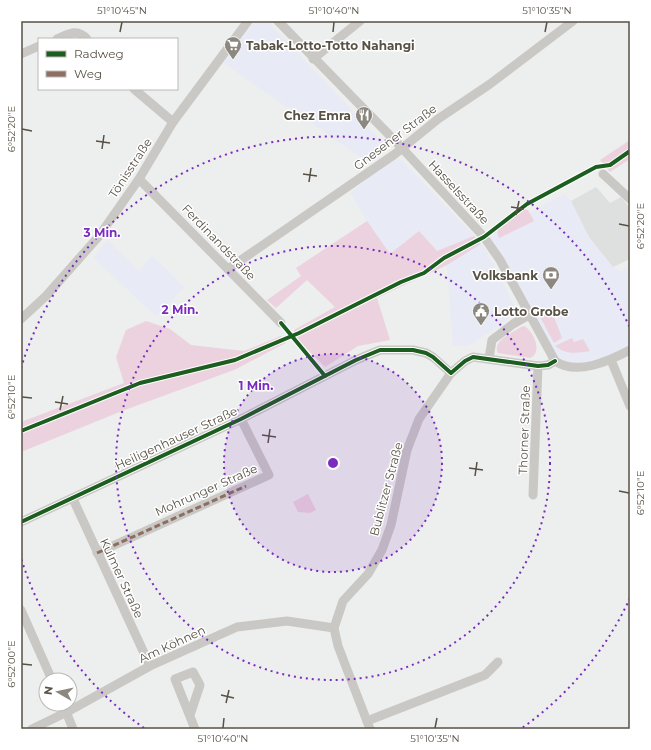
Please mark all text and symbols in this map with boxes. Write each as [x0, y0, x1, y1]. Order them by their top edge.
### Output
text: 51°10'45"N [97, 4, 147, 17]
text: 51°10'40"N [309, 4, 359, 17]
text: 51°10'35"N [522, 4, 572, 17]
supermarket icon: Tabak-Lotto-Totto Nahangi [223, 35, 243, 60]
legend [38, 38, 178, 90]
place label: Tabak-Lotto-Totto Nahangi [246, 38, 415, 53]
text: Radweg [74, 46, 124, 61]
text: Weg [74, 66, 102, 81]
street label: Gnesener Straße [351, 101, 439, 173]
text: 6°52'20"E [5, 105, 18, 152]
restaurant icon: Chez Emra [354, 105, 374, 130]
place label: Chez Emra [284, 108, 351, 123]
street label: Tönisstraße [105, 135, 155, 201]
street label: Hasselsstraße [425, 157, 493, 227]
street label: Ferdinandstraße [179, 201, 259, 283]
text: 6°52'20"E [634, 202, 647, 249]
text: 3 Min. [82, 225, 121, 240]
bank icon: Volksbank [541, 265, 561, 290]
place label: Volksbank [471, 268, 538, 283]
public building icon: Lotto Grobe [471, 301, 491, 326]
text: 2 Min. [162, 302, 198, 317]
place label: Lotto Grobe [494, 304, 569, 319]
text: 6°52'10"E [5, 374, 18, 419]
text: 1 Min. [239, 378, 273, 393]
street label: Thorner Straße [515, 385, 533, 475]
street label: Heiligenhauser Straße [112, 403, 240, 473]
street label: Bublitzer Straße [366, 440, 406, 538]
centre of rings [326, 456, 340, 470]
street label: Mohrunger Straße [153, 461, 259, 519]
text: 6°52'10"E [634, 470, 647, 515]
street label: Kulmer Straße [97, 536, 147, 620]
street label: Am Köhnen [136, 622, 208, 666]
text: 6°52'00"E [5, 640, 18, 688]
north arrow [38, 672, 78, 712]
text: N [41, 685, 56, 696]
text: 51°10'40"N [198, 732, 248, 745]
text: 51°10'35"N [410, 732, 460, 745]

